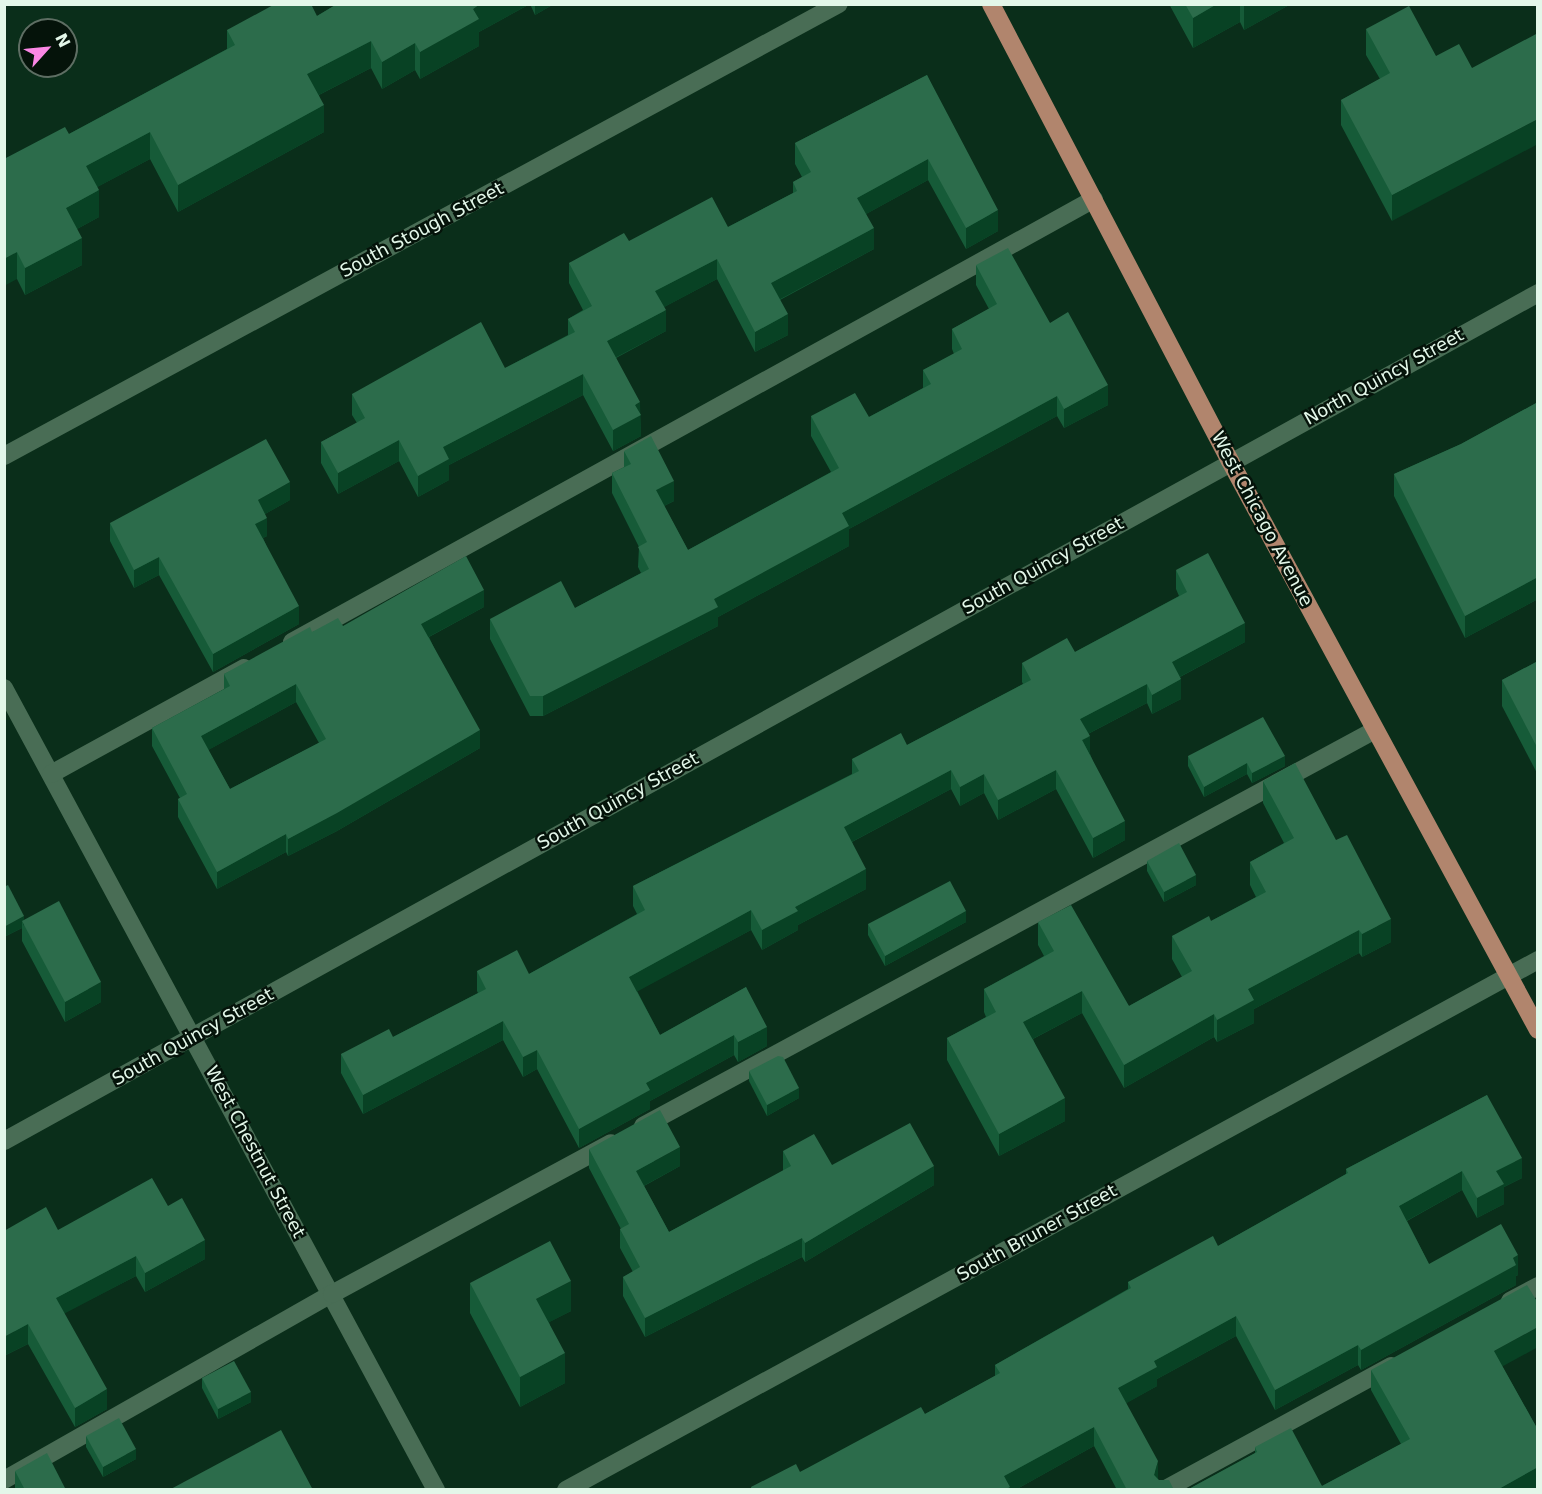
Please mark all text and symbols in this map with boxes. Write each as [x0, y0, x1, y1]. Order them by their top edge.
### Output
north arrow [18, 18, 78, 78]
text: N [51, 30, 74, 51]
street label: South Stough Street [336, 178, 508, 282]
street label: North Quincy Street [1300, 324, 1468, 430]
street label: West Chicago Avenue [1207, 428, 1317, 610]
street label: South Quincy Street [959, 513, 1127, 619]
street label: South Quincy Street [534, 748, 702, 854]
street label: South Quincy Street [109, 984, 277, 1090]
street label: West Chestnut Street [200, 1062, 310, 1242]
street label: South Bruner Street [953, 1180, 1121, 1286]

